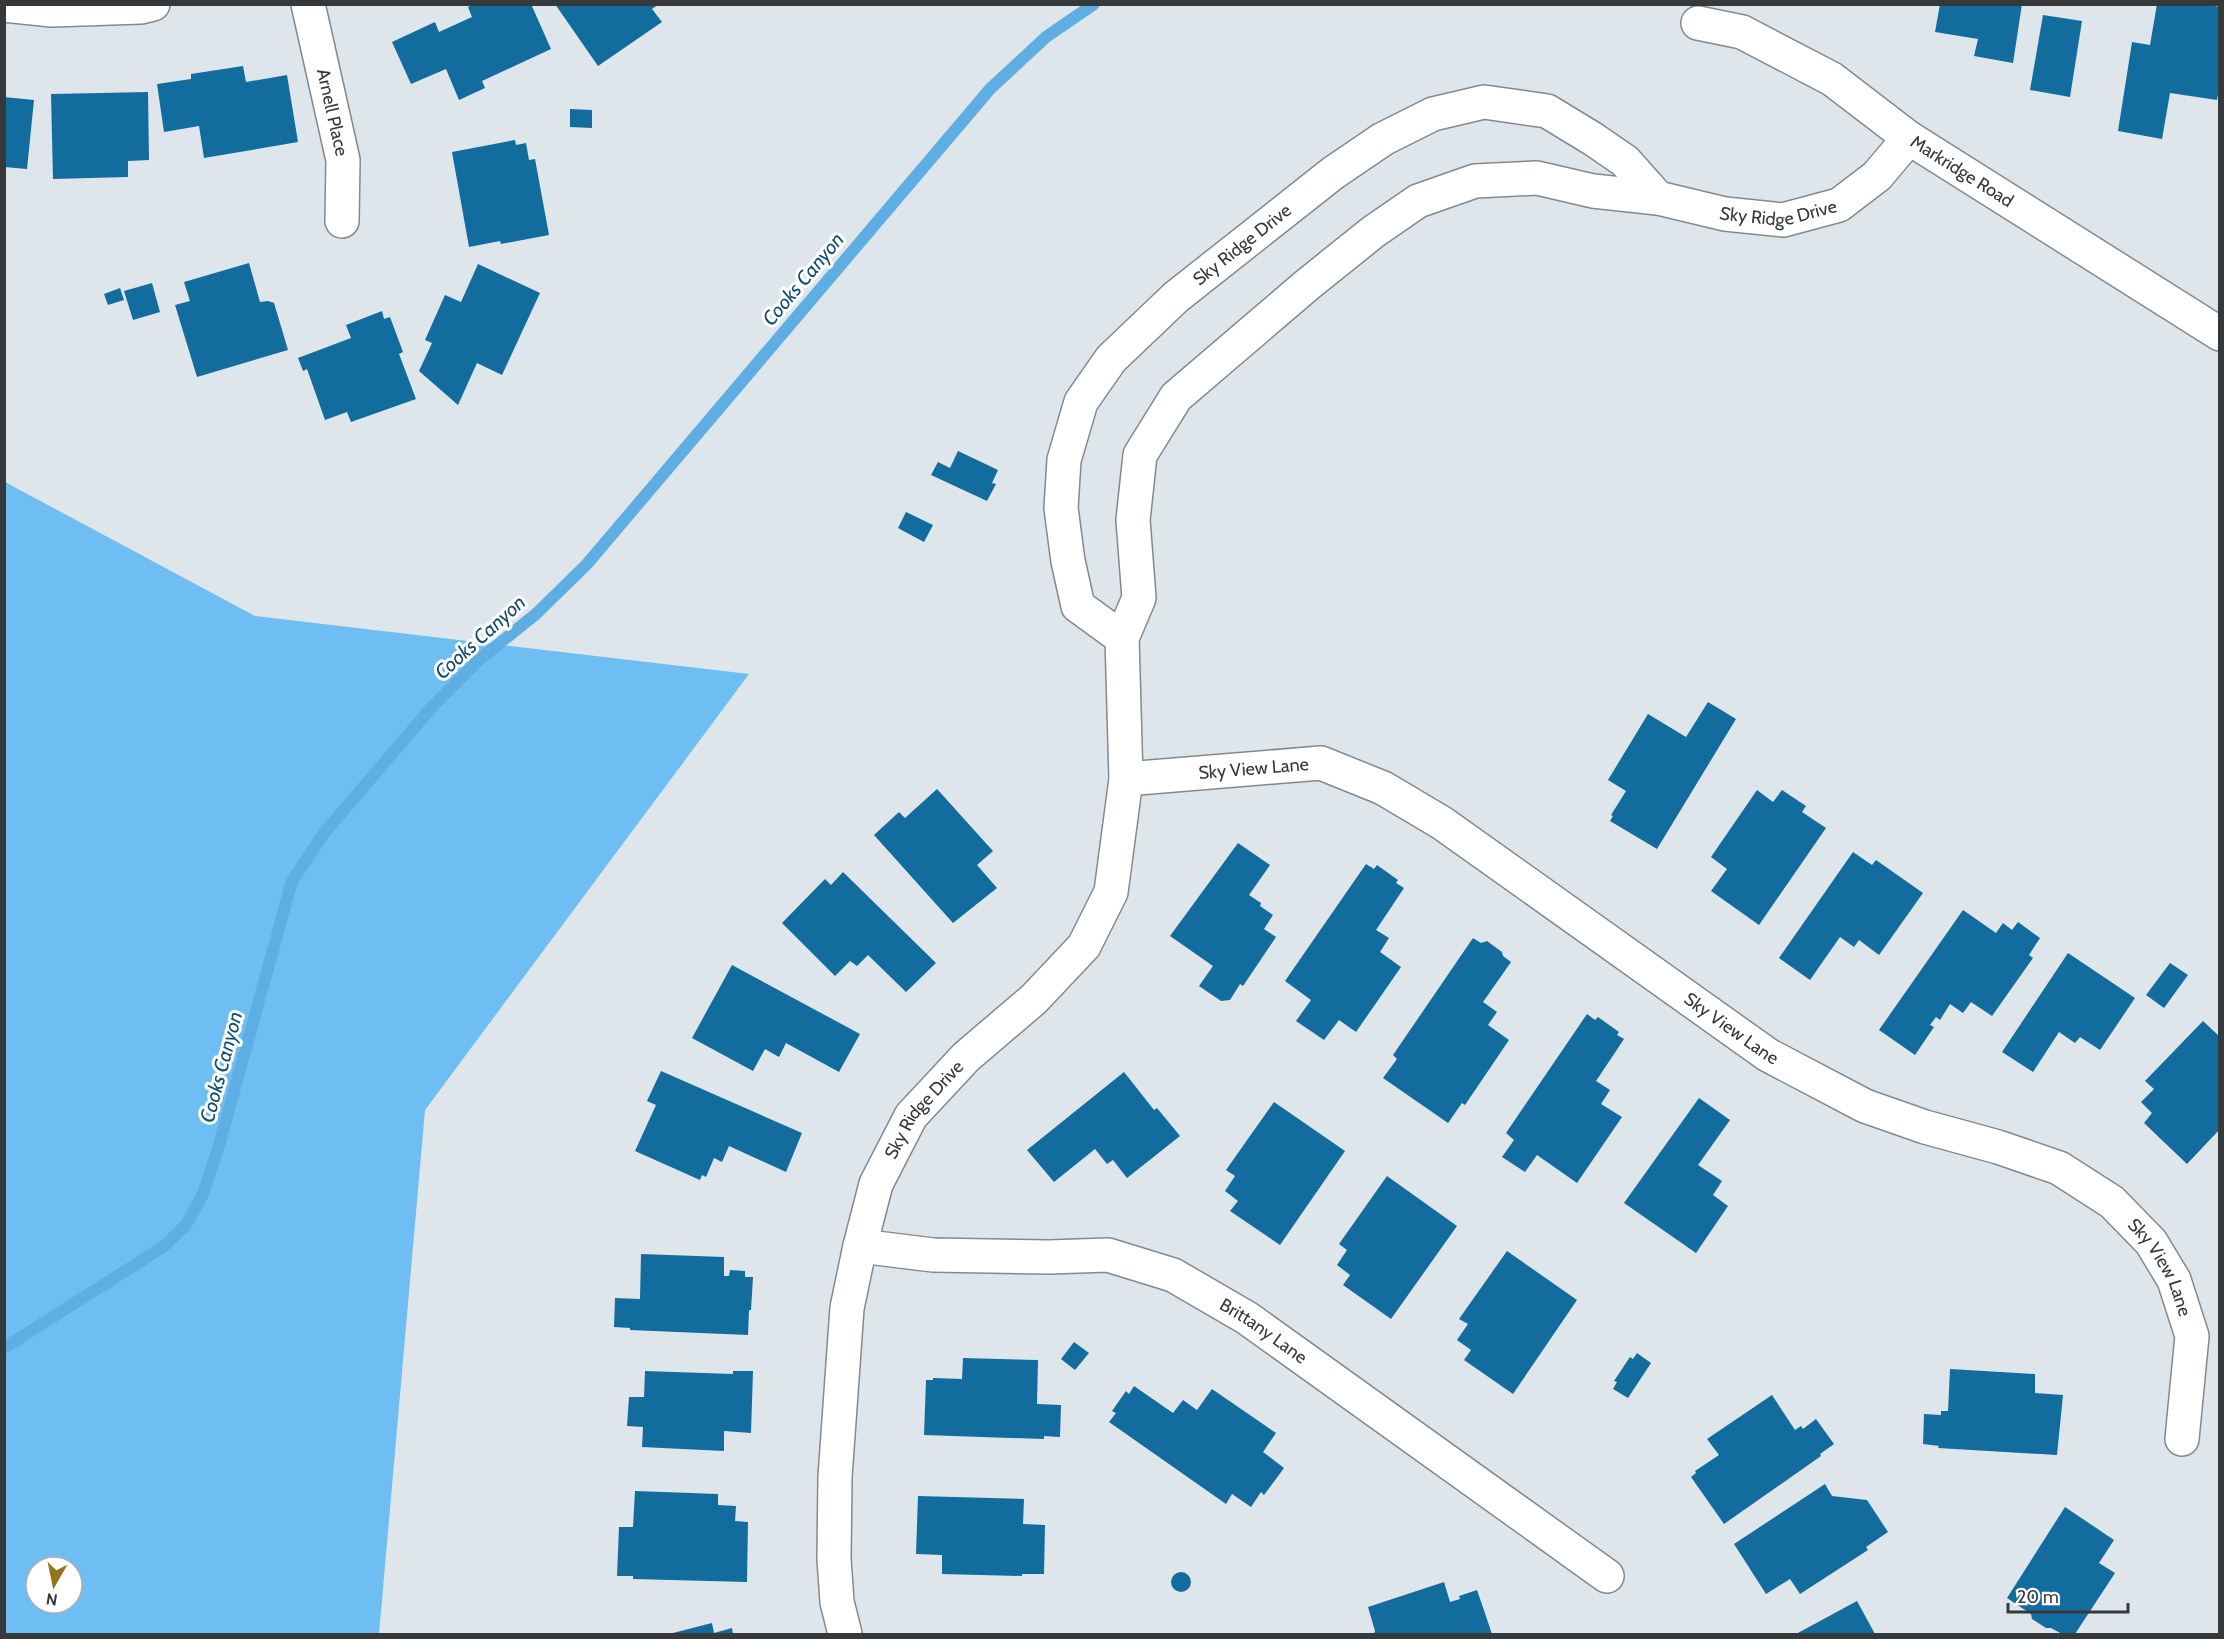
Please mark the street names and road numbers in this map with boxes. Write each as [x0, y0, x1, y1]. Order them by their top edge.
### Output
street label: Arnell Place [312, 66, 353, 158]
street label: Markridge Road [1906, 131, 2018, 212]
street label: Sky Ridge Drive [1717, 195, 1839, 231]
street label: Sky Ridge Drive [1189, 199, 1296, 290]
street label: Sky View Lane [1198, 753, 1310, 784]
street label: Sky View Lane [1680, 988, 1782, 1069]
street label: Sky Ridge Drive [880, 1056, 968, 1163]
street label: Sky View Lane [2123, 1214, 2196, 1319]
street label: Brittany Lane [1216, 1294, 1311, 1368]

